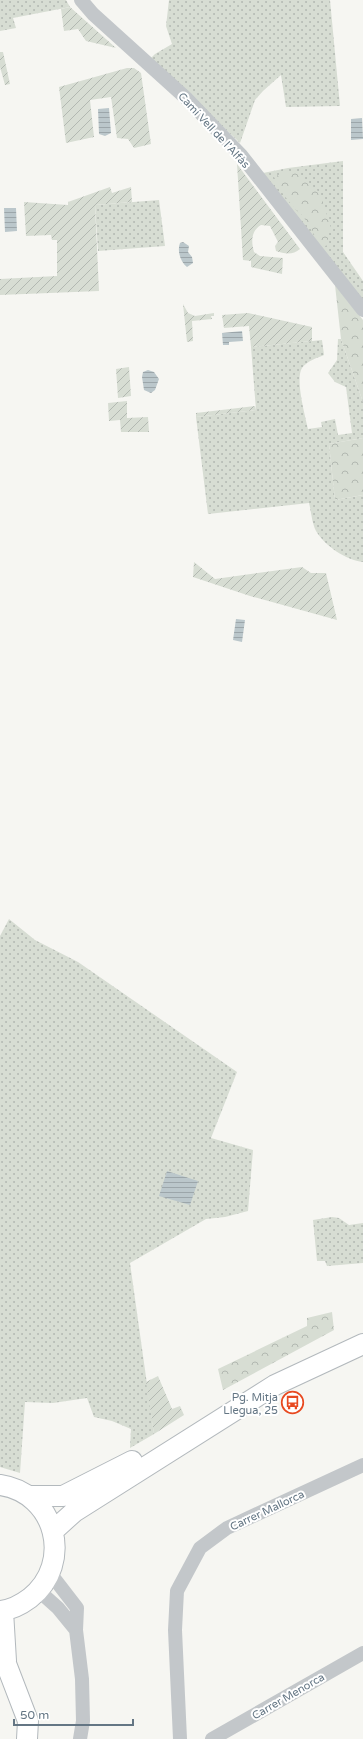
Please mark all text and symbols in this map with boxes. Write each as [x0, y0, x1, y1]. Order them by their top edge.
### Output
street label: Camí Vell de l'Alfàs [175, 90, 252, 171]
bus stop icon: Pg. Mitja Llegua, 25 [280, 1390, 306, 1416]
place label: Pg. Mitja Llegua, 25 [223, 1391, 278, 1417]
street label: Carrer Mallorca [228, 1488, 306, 1533]
street label: Carrer Menorca [250, 1670, 327, 1722]
scale bar [14, 1701, 133, 1727]
text: 50 m [20, 1708, 49, 1722]

